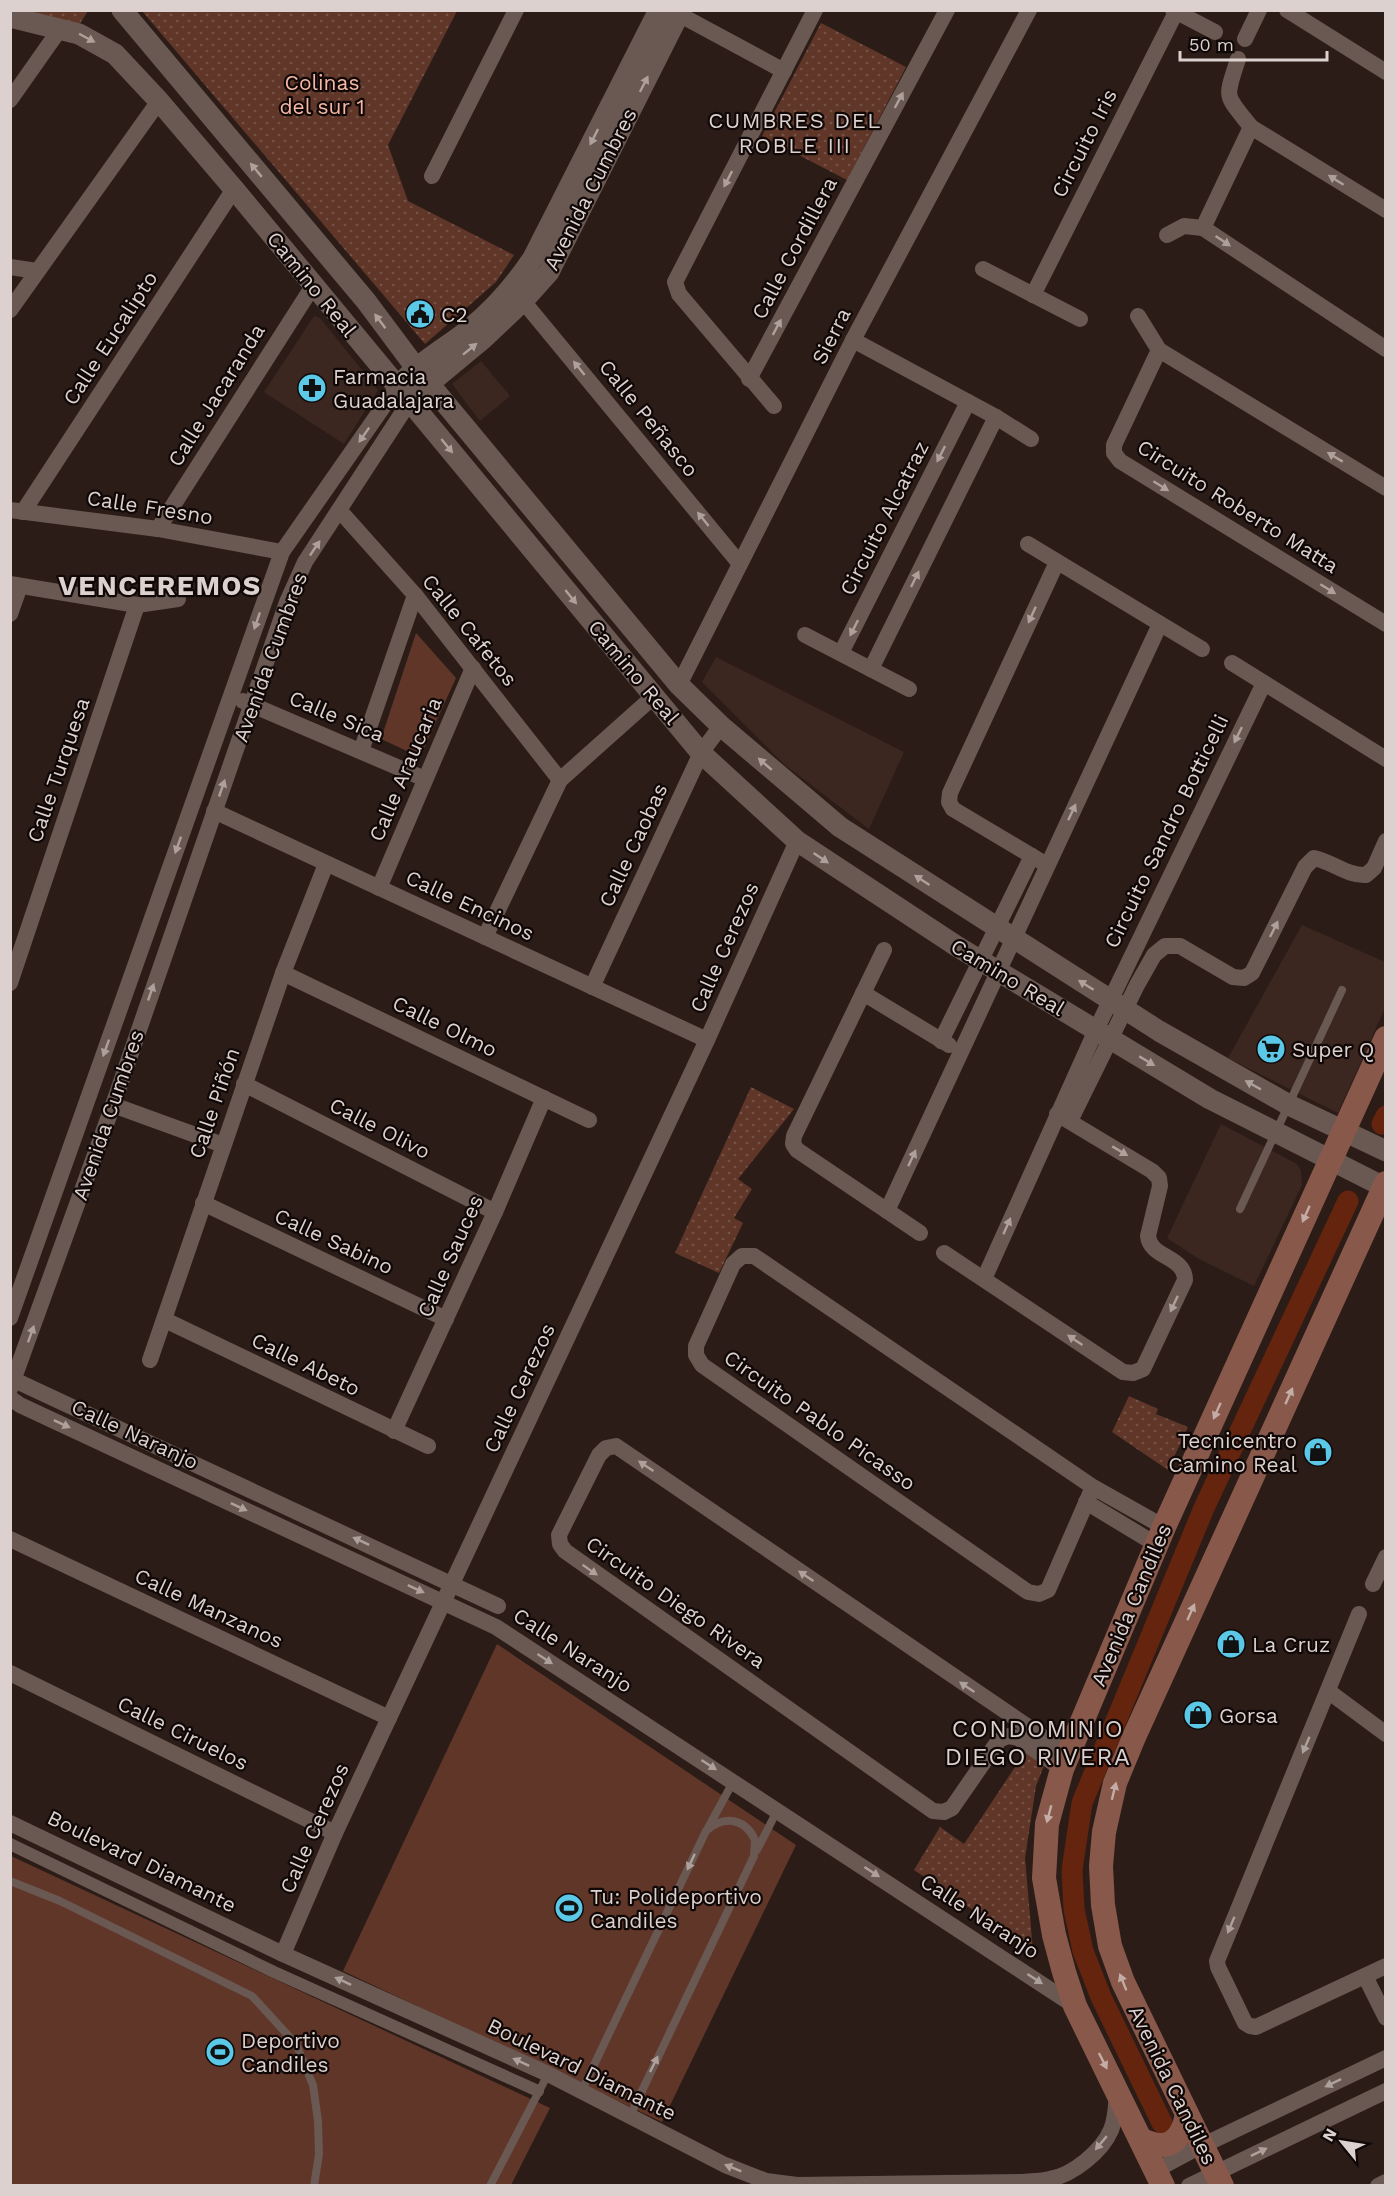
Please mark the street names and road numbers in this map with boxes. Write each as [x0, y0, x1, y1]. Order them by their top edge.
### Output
street label: Circuito Iris [1046, 85, 1122, 201]
street label: Avenida Cumbres [538, 104, 642, 274]
street label: Calle Cordillera [746, 172, 842, 323]
street label: Camino Real [262, 226, 363, 342]
street label: Calle Eucalipto [57, 266, 163, 410]
street label: Sierra [806, 304, 856, 368]
street label: Calle Jacaranda [162, 319, 270, 471]
street label: Calle Peñasco [594, 354, 704, 482]
street label: Circuito Roberto Matta [1133, 434, 1343, 578]
street label: Circuito Alcatraz [834, 437, 934, 599]
street label: Calle Fresno [85, 485, 215, 529]
street label: Avenida Cumbres [228, 569, 312, 745]
street label: Calle Cafetos [417, 569, 523, 691]
street label: Camino Real [583, 615, 685, 730]
street label: Calle Sica [286, 685, 388, 747]
street label: Calle Araucaria [363, 693, 447, 845]
street label: Calle Turquesa [22, 694, 95, 846]
street label: Circuito Sandro Botticelli [1099, 710, 1233, 952]
street label: Calle Caobas [593, 779, 673, 911]
street label: Calle Encinos [402, 864, 538, 946]
street label: Calle Cerezos [684, 878, 764, 1016]
street label: Camino Real [946, 933, 1070, 1021]
street label: Calle Olmo [389, 990, 501, 1062]
street label: Avenida Cumbres [67, 1027, 149, 1203]
street label: Calle Piñón [183, 1044, 245, 1162]
street label: Calle Olivo [325, 1092, 435, 1164]
street label: Calle Sauces [412, 1191, 488, 1321]
street label: Calle Sabino [271, 1203, 397, 1279]
street label: Calle Cerezos [478, 1319, 560, 1457]
street label: Calle Abeto [248, 1327, 364, 1401]
street label: Circuito Pablo Picasso [719, 1344, 921, 1496]
street label: Calle Naranjo [68, 1394, 202, 1474]
street label: Avenida Candiles [1085, 1520, 1177, 1690]
street label: Circuito Diego Rivera [581, 1531, 771, 1674]
street label: Calle Manzanos [131, 1563, 287, 1653]
street label: Calle Naranjo [509, 1602, 637, 1698]
street label: Calle Ciruelos [114, 1691, 252, 1775]
street label: Calle Cerezos [274, 1759, 354, 1897]
street label: Boulevard Diamante [44, 1804, 240, 1918]
street label: Calle Naranjo [916, 1868, 1044, 1964]
street label: Avenida Candiles [1124, 2001, 1222, 2169]
street label: Boulevard Diamante [484, 2012, 680, 2126]

